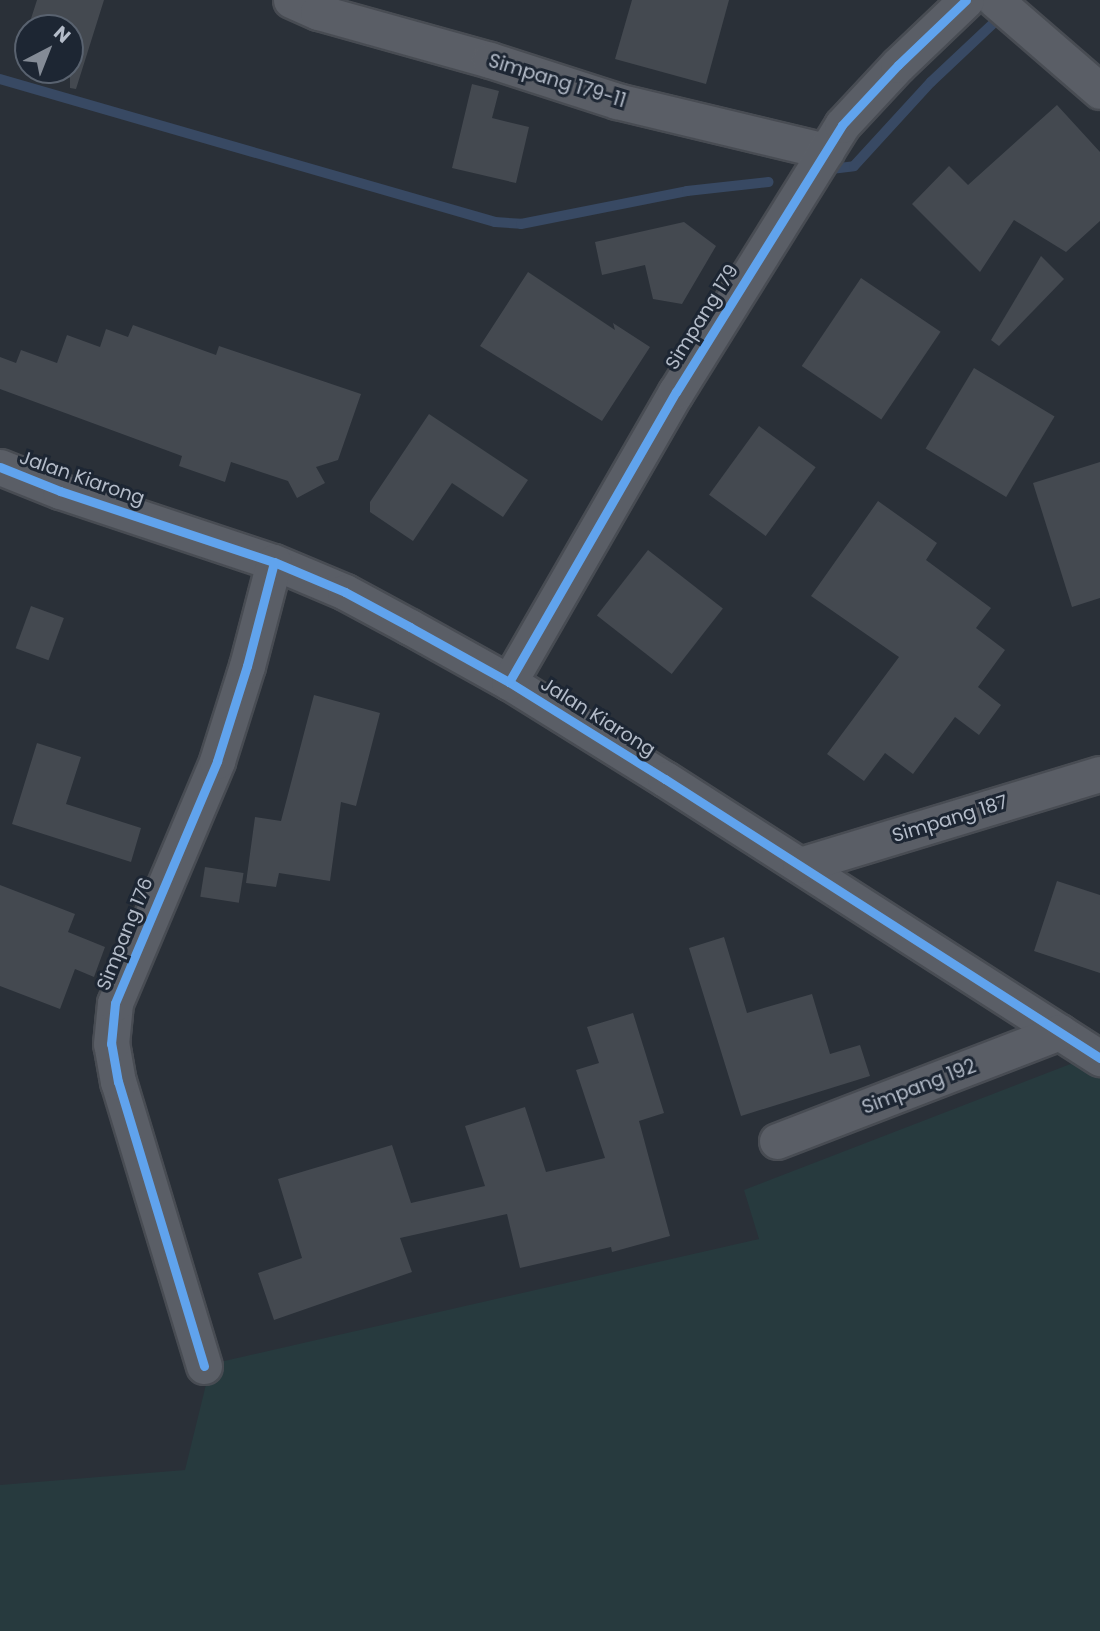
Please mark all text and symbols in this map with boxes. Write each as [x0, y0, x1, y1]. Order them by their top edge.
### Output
north arrow [14, 14, 84, 84]
text: N [48, 20, 76, 49]
street label: Simpang 179-11 [486, 49, 628, 113]
street label: Simpang 179 [661, 260, 743, 374]
street label: Jalan Kiarong [16, 446, 148, 510]
street label: Jalan Kiarong [536, 673, 660, 761]
street label: Simpang 187 [889, 791, 1011, 847]
street label: Simpang 176 [92, 874, 158, 994]
street label: Simpang 192 [859, 1055, 979, 1119]

